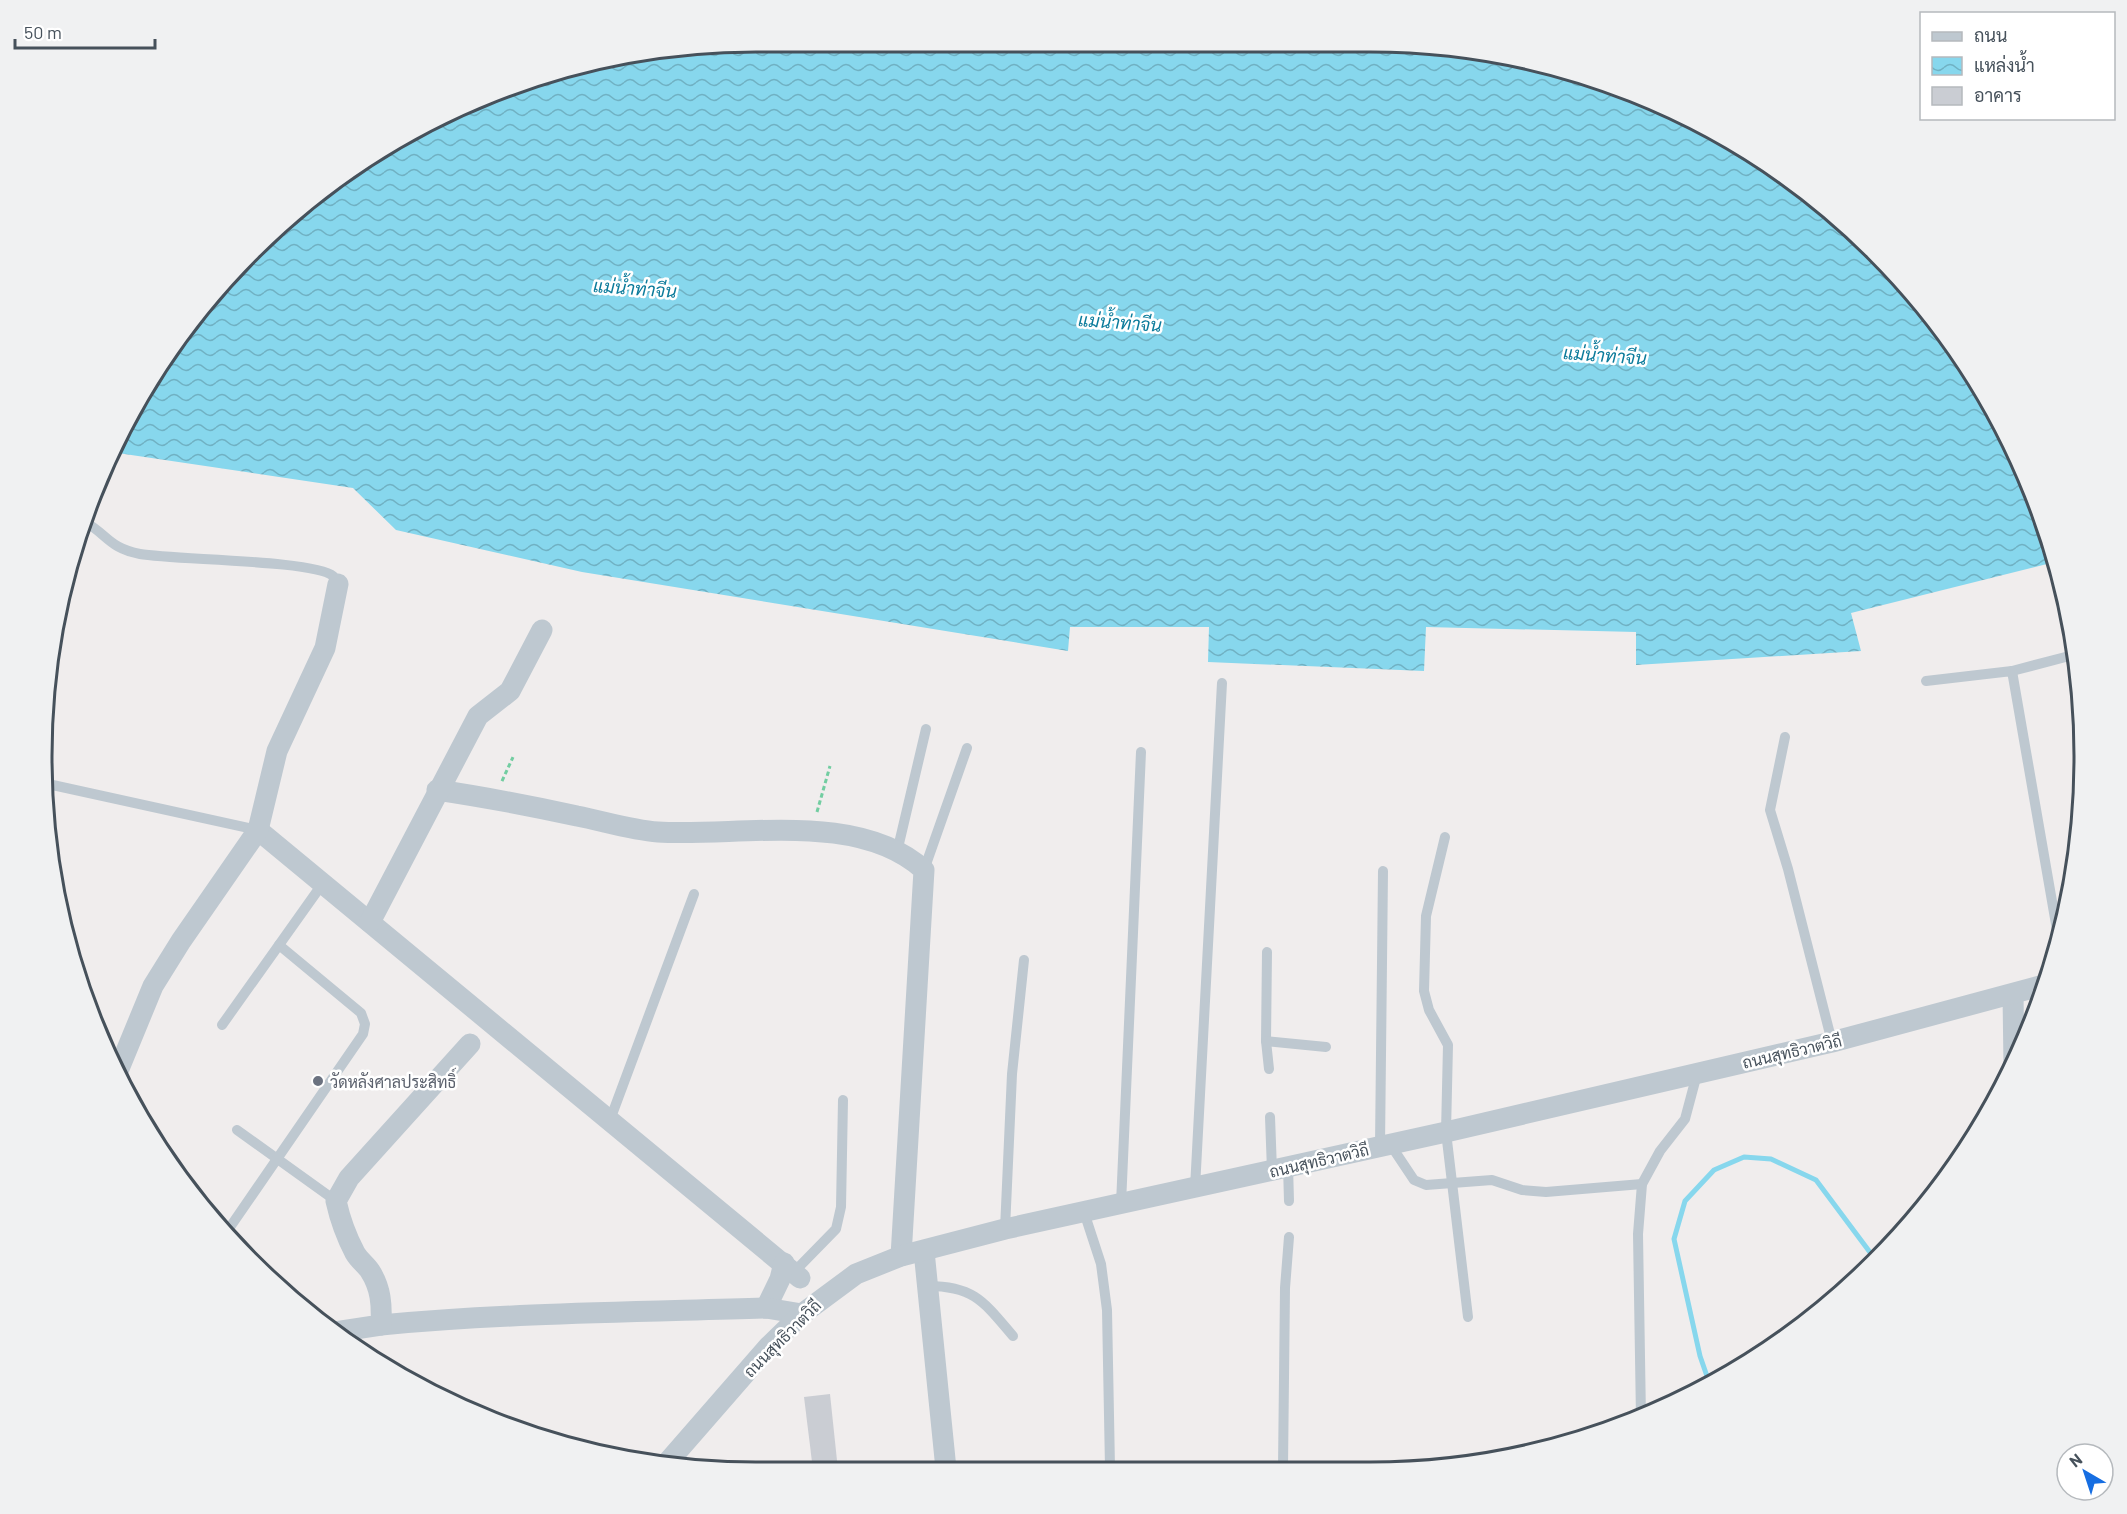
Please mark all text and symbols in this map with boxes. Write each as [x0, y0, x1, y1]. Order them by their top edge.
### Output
scale bar [15, 12, 154, 50]
legend [1920, 12, 2115, 120]
text: 50 m [24, 21, 62, 43]
text: ถนน [1974, 24, 2007, 46]
text: แหล่งน้ำ [1974, 50, 2035, 76]
text: อาคาร [1974, 84, 2022, 106]
water label: แม่น้ำท่าจีน [592, 270, 678, 302]
water label: แม่น้ำท่าจีน [1077, 304, 1163, 336]
water label: แม่น้ำท่าจีน [1562, 337, 1648, 369]
street label: ถนนสุทธิวาตวิถี [1740, 1029, 1844, 1075]
place label: วัดหลังศาลประสิทธิ์ [330, 1067, 457, 1091]
marker: วัดหลังศาลประสิทธิ์ [311, 1074, 325, 1088]
street label: ถนนสุทธิวาตวิถี [1267, 1138, 1371, 1184]
street label: ถนนสุทธิวาตวิถี [739, 1295, 827, 1383]
north arrow [2055, 1442, 2115, 1502]
text: N [2065, 1449, 2085, 1471]

